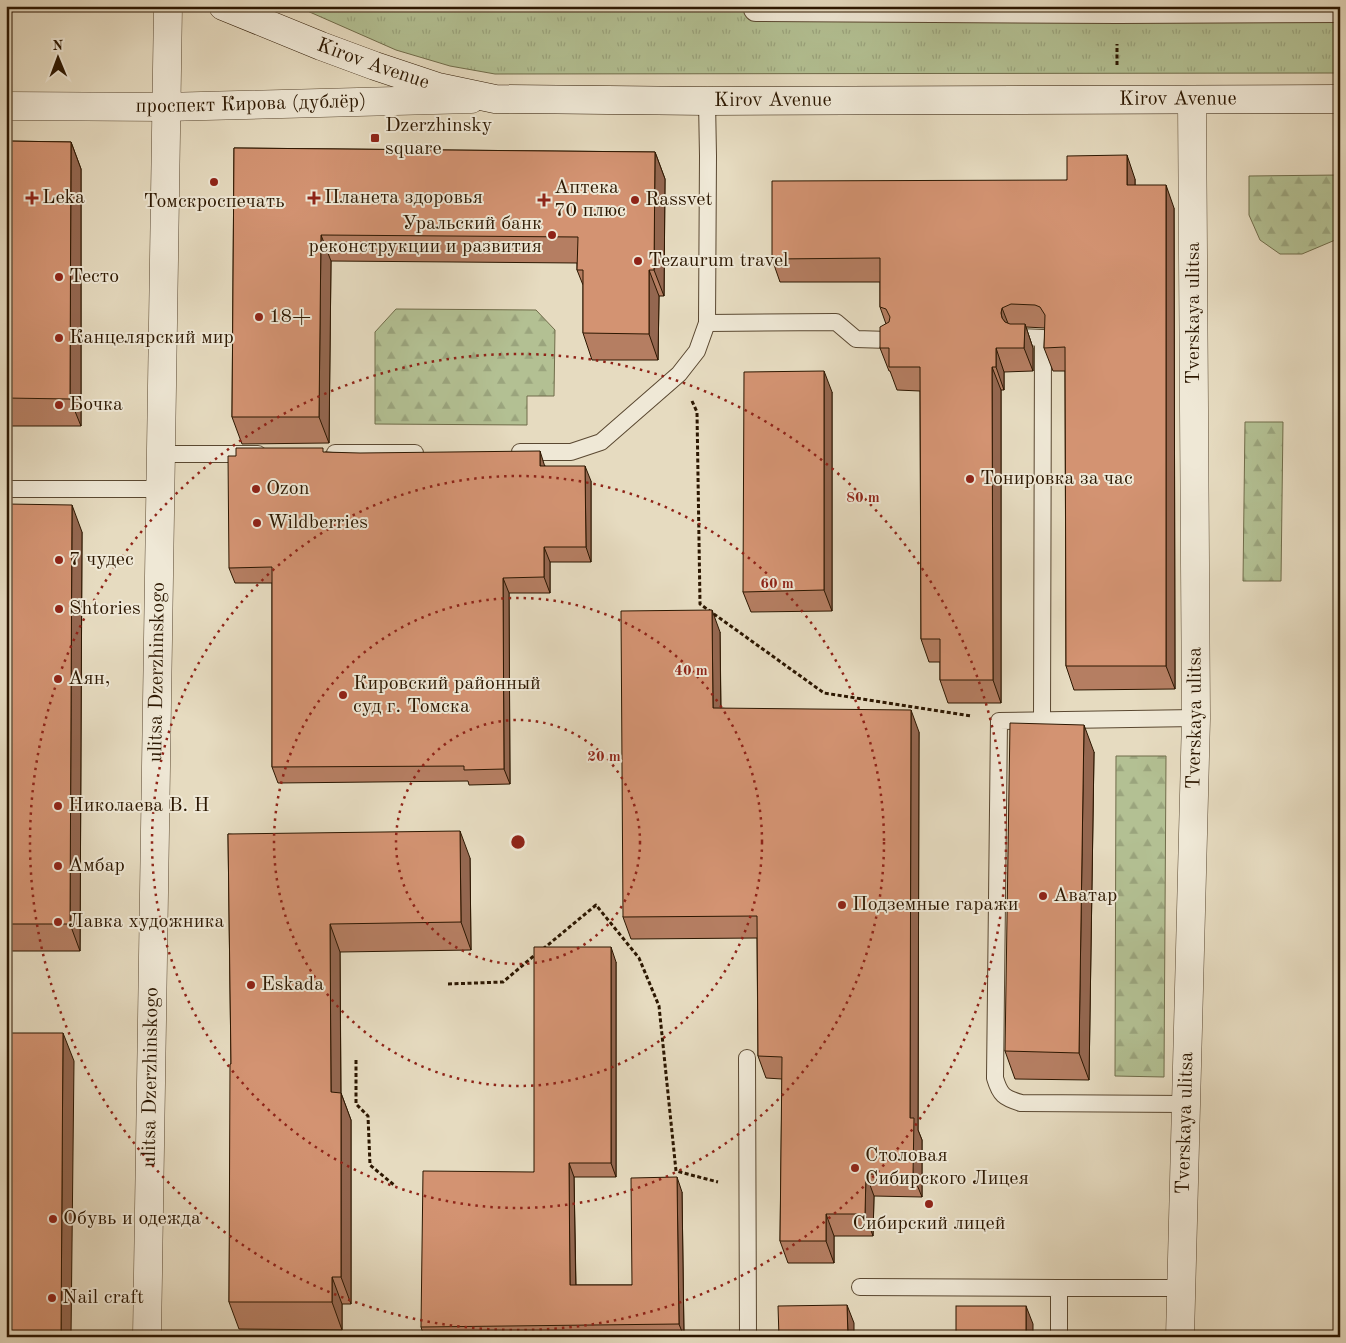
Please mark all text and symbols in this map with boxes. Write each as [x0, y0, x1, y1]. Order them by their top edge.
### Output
north arrow [32, 32, 82, 82]
street label: Kirov Avenue [314, 35, 432, 93]
text: N [52, 39, 64, 53]
street label: Kirov Avenue [1119, 89, 1237, 110]
street label: Kirov Avenue [714, 91, 832, 111]
street label: проспект Кирова (дублёр) [136, 92, 367, 117]
place label: Dzerzhinsky square [385, 116, 493, 159]
marker: Dzerzhinsky square [369, 132, 381, 144]
marker: Томскроспечать [208, 176, 220, 188]
place label: Аптека 70 плюс [554, 178, 626, 221]
place label: Leka [42, 188, 85, 208]
place label: Планета здоровья [324, 188, 483, 208]
place label: Rassvet [645, 190, 712, 210]
marker: Leka [26, 192, 38, 204]
place label: Томскроспечать [144, 192, 284, 212]
marker: Планета здоровья [308, 192, 320, 204]
marker: Аптека 70 плюс [538, 194, 550, 206]
marker: Rassvet [629, 194, 641, 206]
place label: Уральский банк реконструкции и развития [309, 214, 542, 257]
marker: Уральский банк реконструкции и развития [546, 229, 558, 241]
street label: Tverskaya ulitsa [1184, 242, 1204, 384]
place label: Tezaurum travel [648, 251, 789, 271]
marker: Tezaurum travel [632, 255, 644, 267]
place label: Тесто [69, 267, 119, 287]
marker: Тесто [53, 271, 65, 283]
place label: 18+ [269, 307, 311, 327]
marker: 18+ [253, 311, 265, 323]
place label: Канцелярский мир [69, 328, 234, 348]
marker: Канцелярский мир [53, 332, 65, 344]
place label: Бочка [69, 395, 123, 415]
marker: Бочка [53, 399, 65, 411]
place label: Тонировка за час [980, 469, 1133, 489]
marker: Тонировка за час [964, 473, 976, 485]
place label: Ozon [266, 479, 310, 499]
marker: Ozon [250, 483, 262, 495]
text: 80 m [846, 491, 880, 506]
place label: Wildberries [267, 513, 368, 533]
marker: Wildberries [251, 517, 263, 529]
place label: 7 чудес [69, 550, 134, 570]
marker: 7 чудес [53, 554, 65, 566]
text: 60 m [760, 577, 794, 592]
street label: ulitsa Dzerzhinskogo [146, 582, 169, 762]
place label: Shtories [69, 599, 141, 619]
marker: Shtories [53, 603, 65, 615]
street label: Tverskaya ulitsa [1184, 647, 1206, 790]
text: 40 m [674, 664, 708, 679]
place label: Аян, [68, 669, 110, 689]
marker: Аян, [52, 673, 64, 685]
place label: Кировский районный суд г. Томска [353, 674, 541, 717]
marker: Кировский районный суд г. Томска [337, 689, 349, 701]
text: 20 m [587, 750, 621, 765]
place label: Николаева В. Н [68, 796, 209, 816]
marker: Николаева В. Н [52, 800, 64, 812]
centre of rings [509, 833, 527, 851]
place label: Амбар [68, 856, 125, 876]
marker: Амбар [52, 860, 64, 872]
place label: Аватар [1053, 886, 1117, 906]
marker: Аватар [1037, 890, 1049, 902]
place label: Подземные гаражи [852, 895, 1019, 915]
marker: Подземные гаражи [836, 899, 848, 911]
place label: Лавка художника [68, 912, 225, 932]
marker: Лавка художника [52, 916, 64, 928]
place label: Eskada [261, 975, 324, 995]
marker: Eskada [245, 979, 257, 991]
street label: ulitsa Dzerzhinskogo [140, 987, 163, 1167]
street label: Tverskaya ulitsa [1174, 1051, 1197, 1195]
place label: Столовая Сибирского Лицея [865, 1146, 1029, 1189]
marker: Столовая Сибирского Лицея [849, 1162, 861, 1174]
marker: Сибирский лицей [923, 1198, 935, 1210]
place label: Обувь и одежда [63, 1209, 201, 1229]
marker: Обувь и одежда [47, 1213, 59, 1225]
place label: Сибирский лицей [853, 1214, 1005, 1234]
place label: Nail craft [62, 1288, 144, 1308]
marker: Nail craft [46, 1292, 58, 1304]

